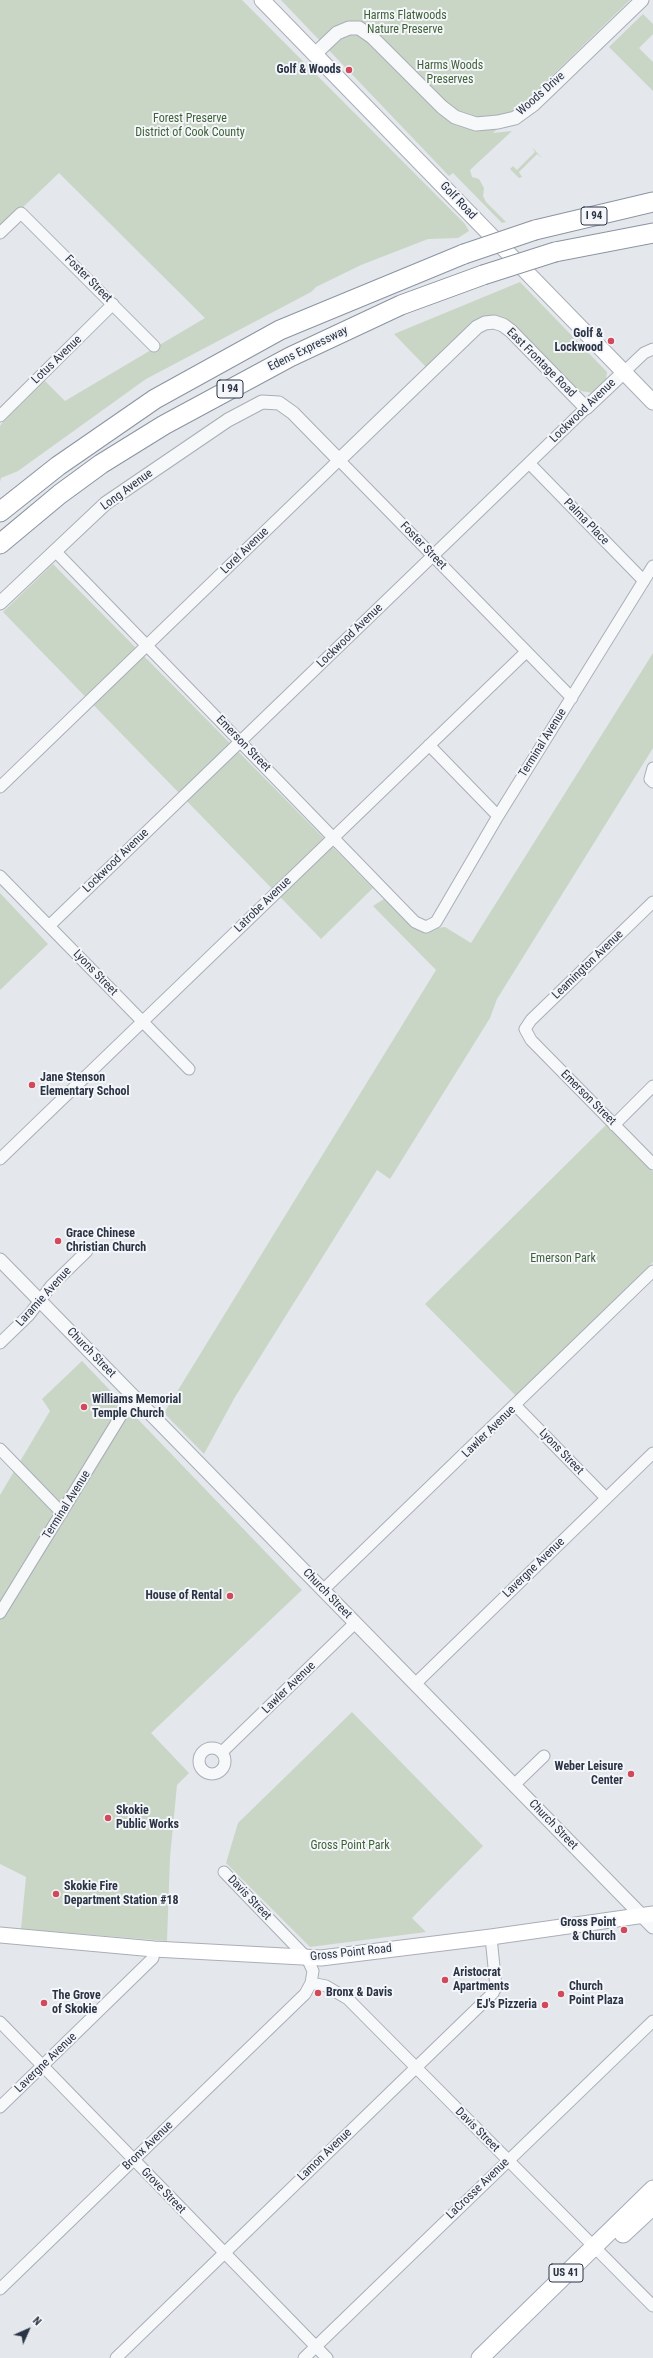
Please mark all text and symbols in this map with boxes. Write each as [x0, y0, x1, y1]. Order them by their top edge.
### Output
park label: Harms Flatwoods Nature Preserve [363, 9, 447, 37]
park label: Harms Woods Preserves [417, 59, 483, 87]
place label: Golf & Woods [276, 63, 341, 77]
marker: Golf & Woods [344, 65, 354, 75]
street label: Woods Drive [514, 69, 568, 119]
park label: Forest Preserve District of Cook County [135, 112, 245, 140]
street label: Golf Road [437, 179, 479, 223]
road number: I 94 [581, 207, 607, 225]
street label: Foster Street [61, 252, 115, 306]
street label: Edens Expressway [266, 323, 350, 375]
street label: East Frontage Road [503, 325, 579, 401]
place label: Golf & Lockwood [555, 327, 603, 355]
street label: Lotus Avenue [29, 333, 85, 387]
marker: Golf & Lockwood [606, 336, 616, 346]
street label: Lockwood Avenue [547, 376, 619, 446]
road number: I 94 [217, 380, 243, 398]
street label: Long Avenue [98, 466, 156, 514]
street label: Palma Place [560, 496, 612, 548]
street label: Foster Street [397, 519, 449, 573]
street label: Lorel Avenue [218, 525, 272, 577]
street label: Lockwood Avenue [314, 601, 386, 671]
street label: Terminal Avenue [516, 706, 570, 780]
street label: Emerson Street [213, 713, 273, 775]
street label: Lockwood Avenue [80, 826, 152, 896]
street label: Latrobe Avenue [232, 874, 294, 936]
street label: Leamington Avenue [549, 927, 627, 1003]
street label: Lyons Street [70, 947, 120, 999]
street label: Emerson Street [557, 1067, 619, 1129]
place label: Jane Stenson Elementary School [40, 1071, 130, 1099]
marker: Jane Stenson Elementary School [27, 1080, 37, 1090]
place label: Grace Chinese Christian Church [66, 1227, 146, 1255]
marker: Grace Chinese Christian Church [53, 1236, 63, 1246]
park label: Emerson Park [530, 1252, 596, 1266]
street label: Laramie Avenue [13, 1264, 75, 1330]
street label: Church Street [64, 1325, 118, 1381]
place label: Williams Memorial Temple Church [92, 1393, 181, 1421]
marker: Williams Memorial Temple Church [79, 1402, 89, 1412]
street label: Lawler Avenue [459, 1403, 519, 1461]
street label: Lyons Street [536, 1426, 586, 1478]
street label: Terminal Avenue [40, 1468, 94, 1542]
street label: Lavergne Avenue [500, 1535, 568, 1601]
street label: Church Street [300, 1566, 354, 1622]
place label: House of Rental [145, 1589, 222, 1603]
marker: House of Rental [225, 1591, 235, 1601]
street label: Lawler Avenue [259, 1659, 319, 1717]
place label: Weber Leisure Center [555, 1760, 623, 1788]
marker: Weber Leisure Center [626, 1769, 636, 1779]
street label: Church Street [526, 1797, 580, 1853]
place label: Skokie Public Works [116, 1804, 179, 1832]
marker: Skokie Public Works [103, 1813, 113, 1823]
park label: Gross Point Park [310, 1839, 390, 1853]
street label: Davis Street [224, 1873, 274, 1923]
place label: Skokie Fire Department Station #18 [64, 1880, 179, 1908]
marker: Skokie Fire Department Station #18 [51, 1889, 61, 1899]
place label: Gross Point & Church [560, 1916, 616, 1944]
marker: Gross Point & Church [619, 1925, 629, 1935]
street label: Gross Point Road [310, 1942, 392, 1964]
place label: Aristocrat Apartments [453, 1966, 509, 1994]
marker: Aristocrat Apartments [440, 1975, 450, 1985]
place label: Church Point Plaza [569, 1980, 624, 2008]
place label: Bronx & Davis [326, 1986, 392, 2000]
marker: Bronx & Davis [313, 1988, 323, 1998]
place label: The Grove of Skokie [52, 1989, 101, 2017]
marker: Church Point Plaza [556, 1989, 566, 1999]
marker: The Grove of Skokie [39, 1998, 49, 2008]
place label: EJ's Pizzeria [477, 1998, 537, 2012]
marker: EJ's Pizzeria [540, 2000, 550, 2010]
street label: Lavergne Avenue [12, 2030, 80, 2096]
street label: Davis Street [452, 2105, 502, 2155]
street label: Bronx Avenue [120, 2118, 176, 2174]
street label: Lamon Avenue [295, 2126, 355, 2184]
street label: LaCrosse Avenue [444, 2155, 512, 2223]
street label: Grove Street [138, 2165, 188, 2217]
road number: US 41 [549, 2264, 583, 2282]
north arrow [8, 2310, 48, 2350]
text: N [30, 2314, 44, 2328]

